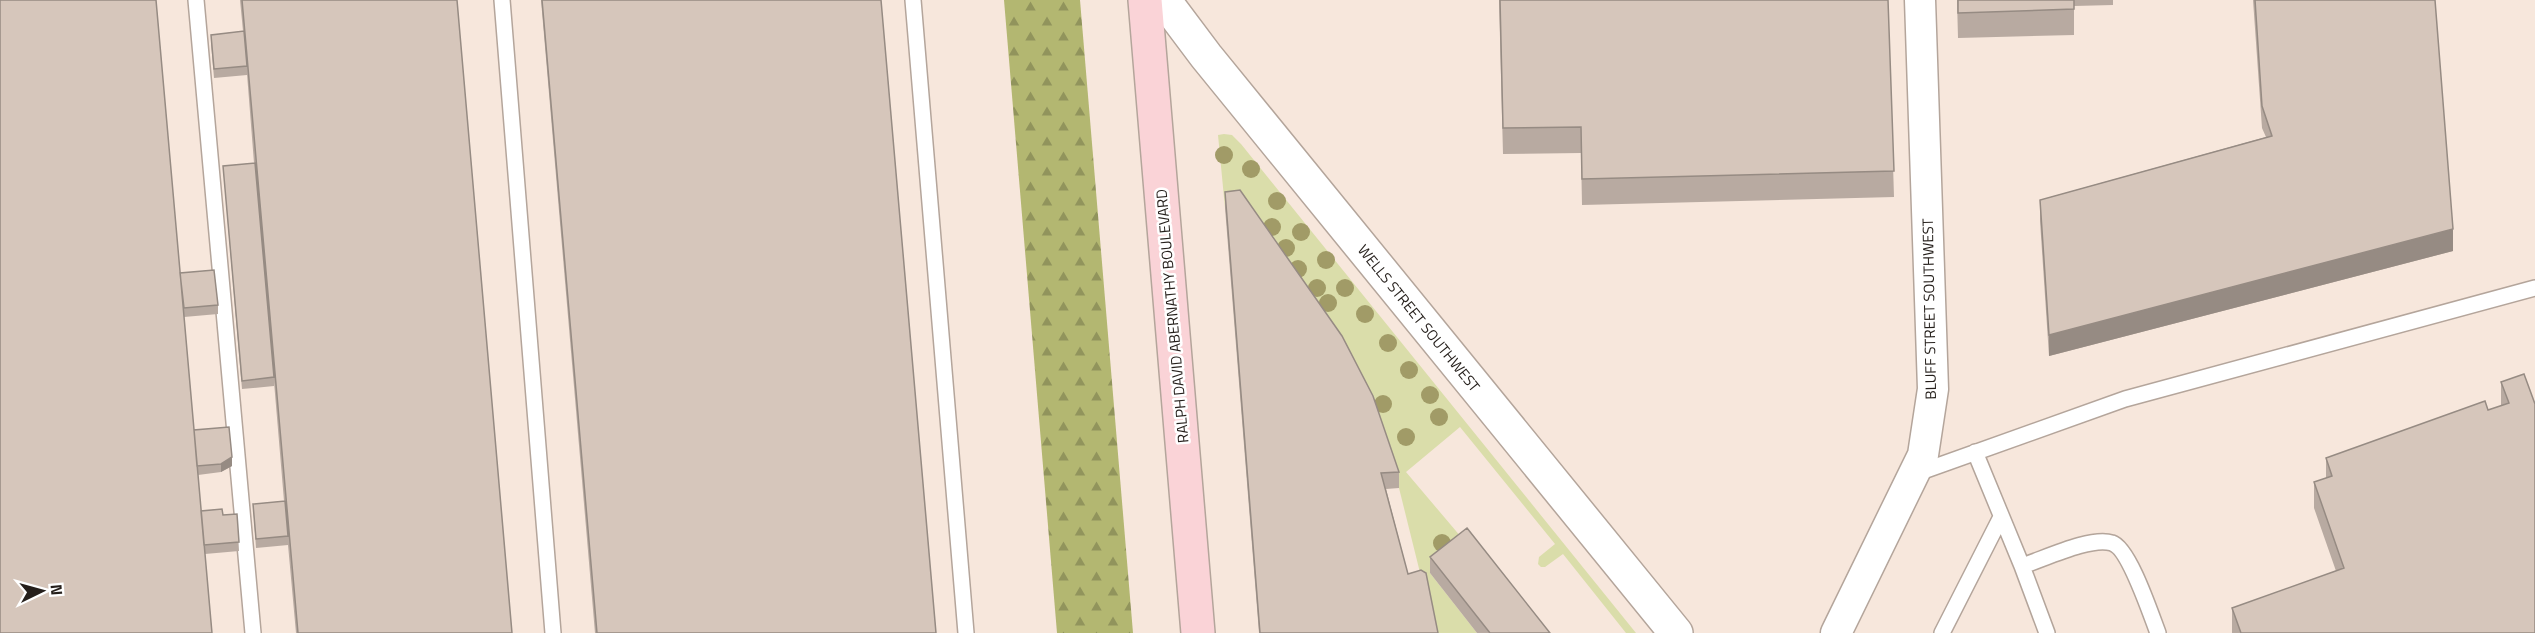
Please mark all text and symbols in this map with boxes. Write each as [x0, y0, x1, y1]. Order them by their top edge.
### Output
street label: RALPH DAVID ABERNATHY BOULEVARD [1149, 188, 1195, 444]
street label: BLUFF STREET SOUTHWEST [1916, 218, 1942, 400]
street label: WELLS STREET SOUTHWEST [1352, 239, 1486, 397]
north arrow [12, 561, 72, 621]
text: N [45, 583, 69, 596]

